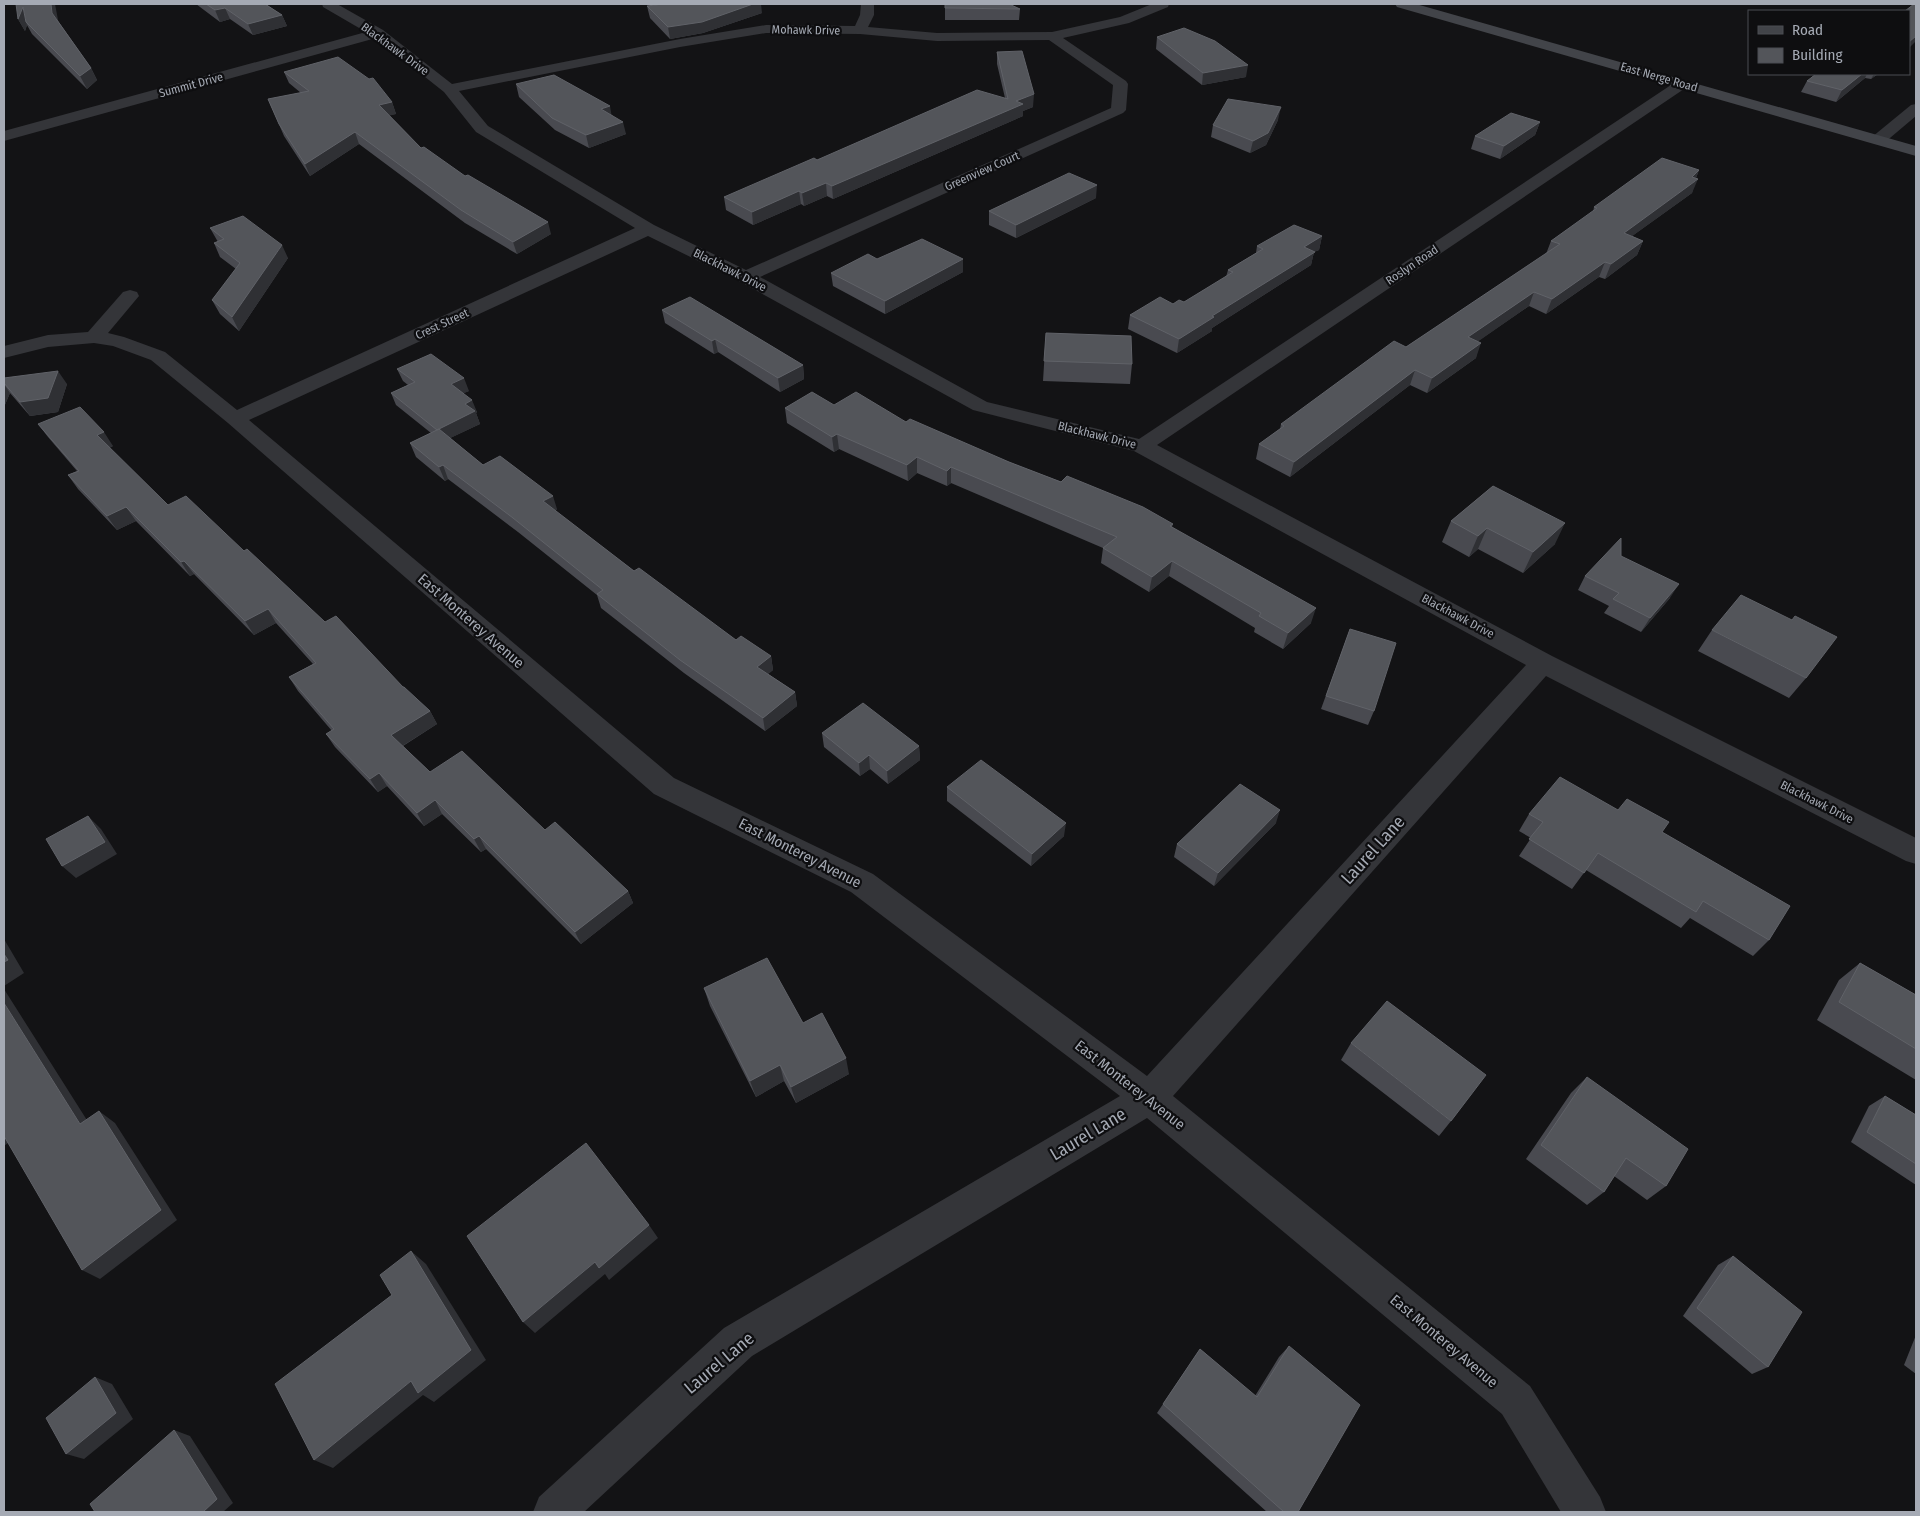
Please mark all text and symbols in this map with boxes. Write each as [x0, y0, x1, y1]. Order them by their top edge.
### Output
legend [1748, 10, 1910, 75]
street label: Blackhawk Drive [358, 20, 432, 78]
text: Road [1792, 21, 1823, 39]
street label: Mohawk Drive [772, 22, 841, 38]
text: Building [1792, 46, 1843, 64]
street label: East Nerge Road [1619, 59, 1699, 95]
street label: Summit Drive [157, 70, 225, 100]
street label: Greenview Court [942, 148, 1022, 194]
street label: Roslyn Road [1383, 242, 1441, 288]
street label: Blackhawk Drive [691, 246, 769, 294]
street label: Crest Street [413, 306, 471, 342]
street label: Blackhawk Drive [1056, 419, 1138, 451]
street label: East Monterey Avenue [414, 570, 528, 672]
street label: Blackhawk Drive [1419, 591, 1497, 641]
street label: Blackhawk Drive [1778, 778, 1856, 826]
street label: Laurel Lane [1336, 811, 1410, 889]
street label: East Monterey Avenue [736, 814, 864, 892]
street label: East Monterey Avenue [1071, 1036, 1189, 1134]
street label: Laurel Lane [1046, 1103, 1130, 1165]
street label: East Monterey Avenue [1387, 1291, 1501, 1391]
street label: Laurel Lane [679, 1327, 759, 1399]

